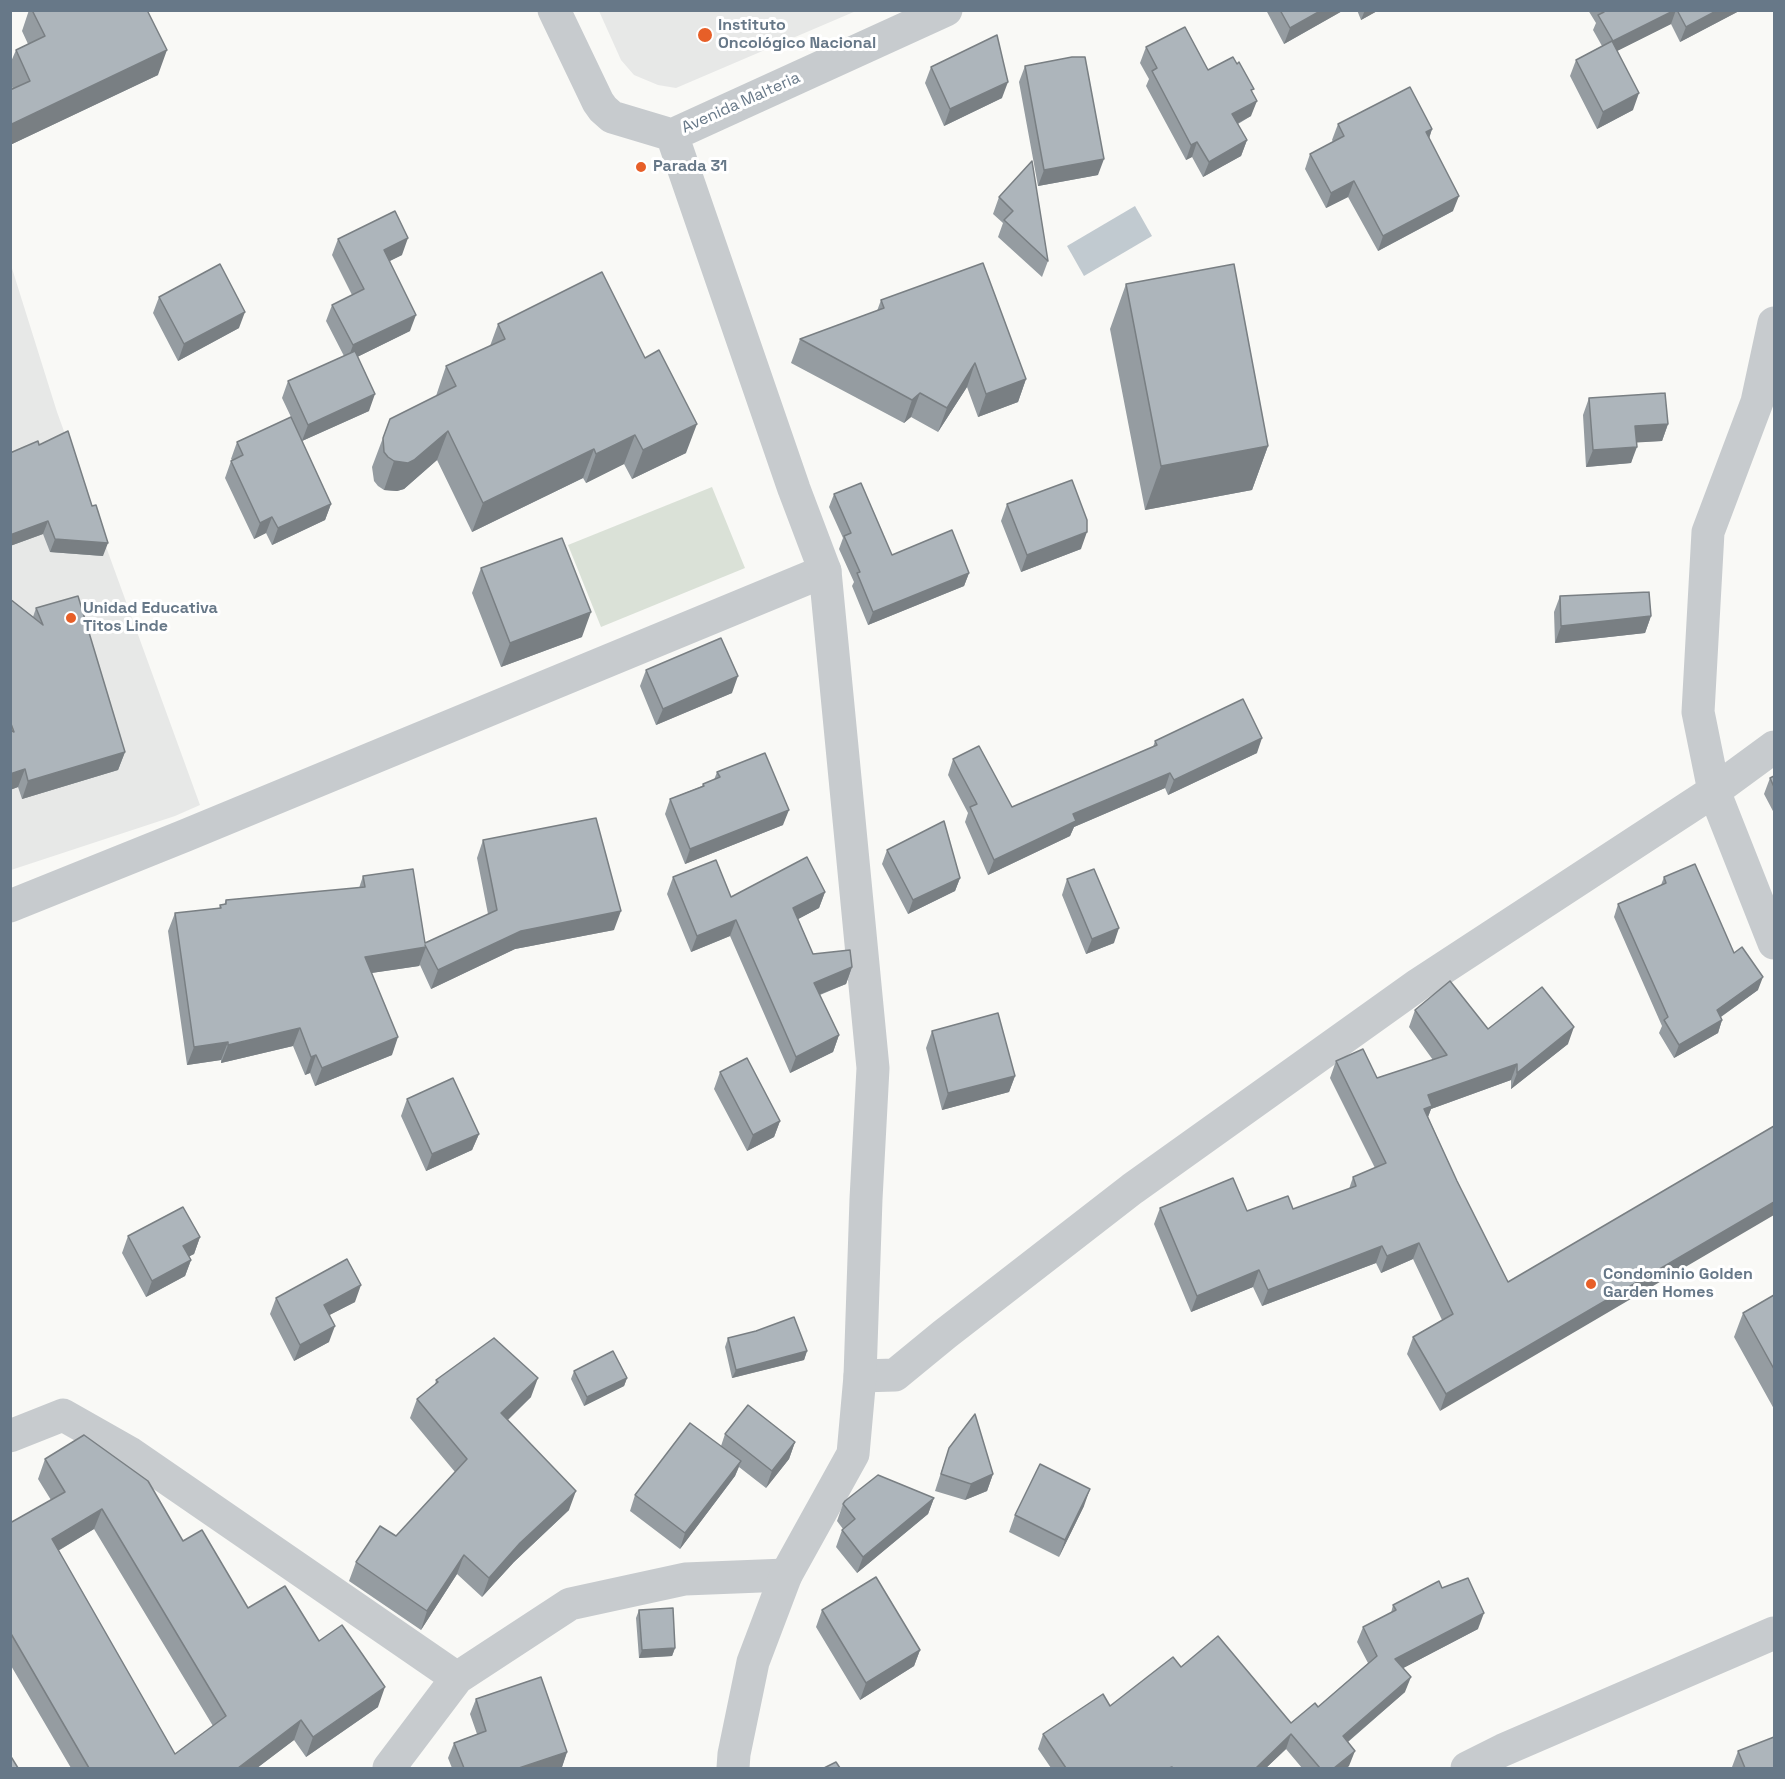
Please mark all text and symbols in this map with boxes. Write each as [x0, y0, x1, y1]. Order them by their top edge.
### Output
place label: Instituto Oncológico Nacional [718, 16, 876, 54]
marker: Instituto Oncológico Nacional [696, 26, 714, 44]
street label: Avenida Malteria [679, 68, 803, 138]
place label: Parada 31 [653, 157, 727, 177]
marker: Parada 31 [634, 160, 648, 174]
place label: Unidad Educativa Titos Linde [83, 599, 218, 637]
marker: Unidad Educativa Titos Linde [64, 611, 78, 625]
place label: Condominio Golden Garden Homes [1603, 1265, 1753, 1303]
marker: Condominio Golden Garden Homes [1584, 1277, 1598, 1291]

